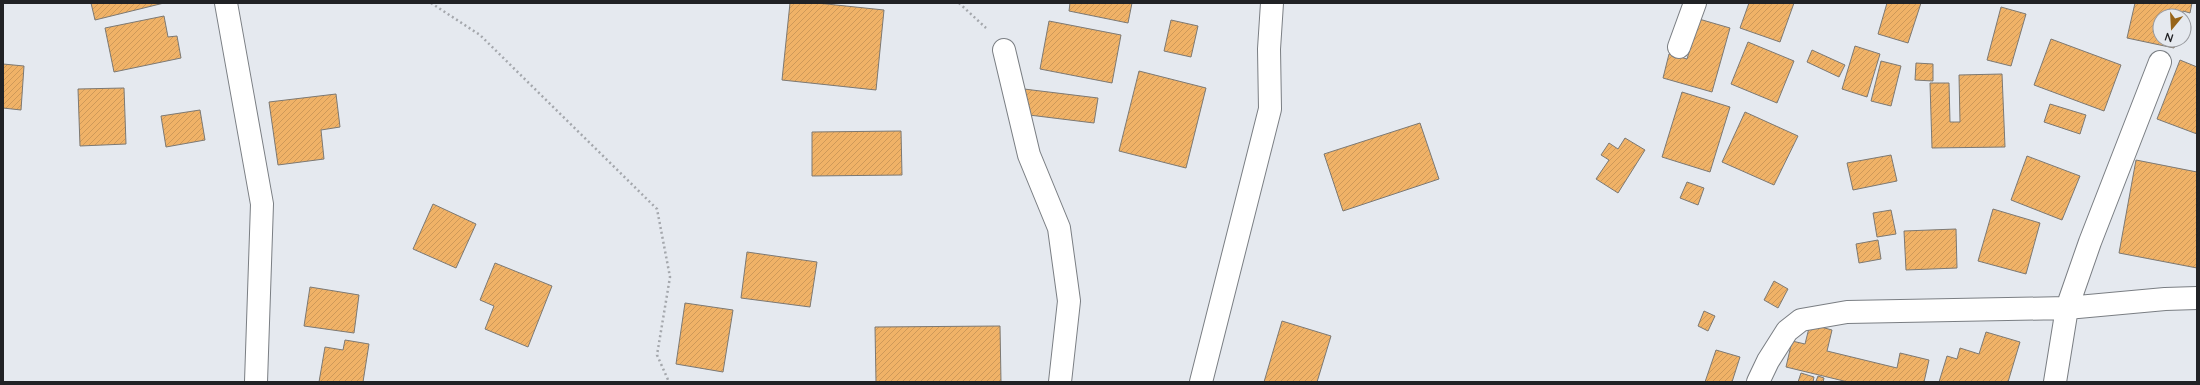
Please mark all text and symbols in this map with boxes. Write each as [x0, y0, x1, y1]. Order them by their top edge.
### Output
north arrow [2152, 8, 2192, 48]
text: N [2163, 30, 2175, 45]

